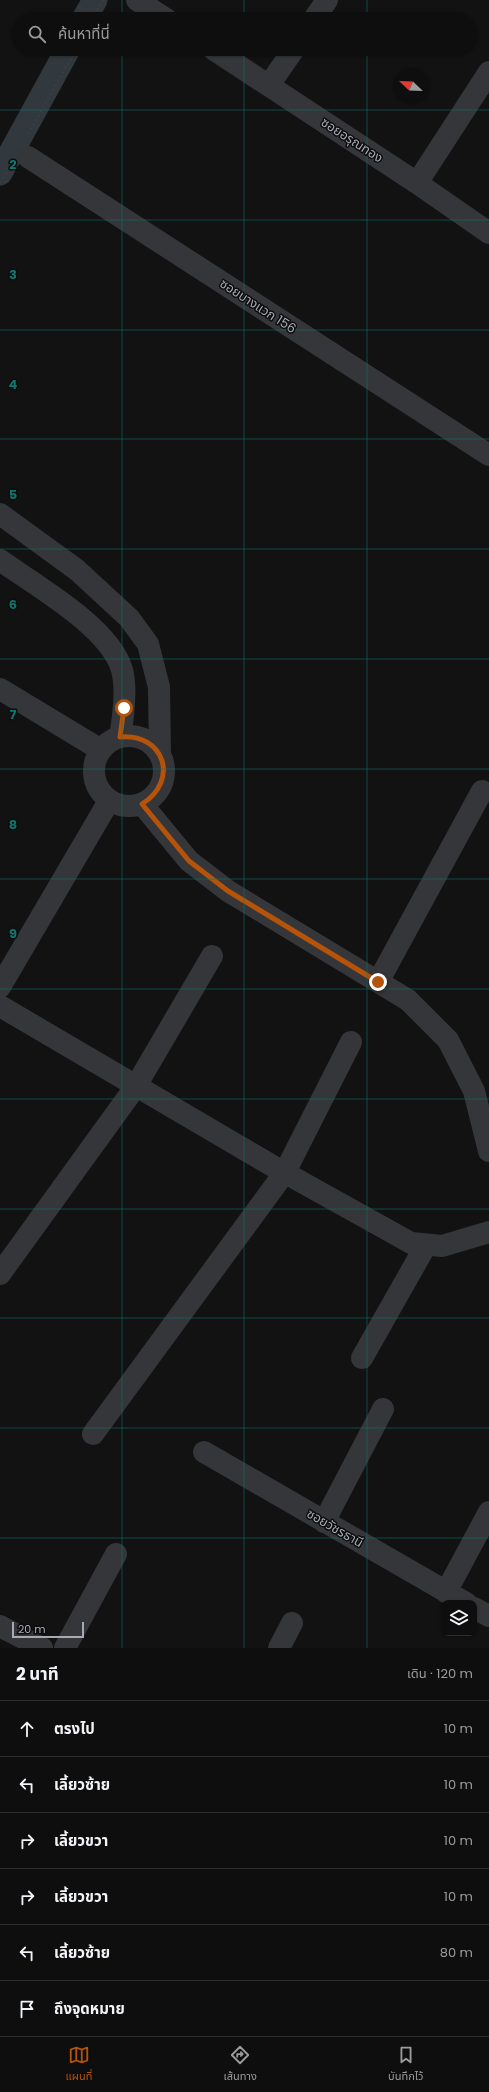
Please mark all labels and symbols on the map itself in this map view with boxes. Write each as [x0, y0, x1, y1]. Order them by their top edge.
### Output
north arrow [393, 68, 429, 104]
street label: ซอยอรุณทอง [317, 113, 387, 167]
text: 2 [9, 155, 17, 174]
text: 3 [9, 265, 17, 284]
street label: ซอยบางแวก 156 [216, 274, 300, 338]
text: 4 [9, 375, 18, 394]
text: 5 [9, 485, 17, 504]
text: 6 [9, 595, 17, 614]
route start [115, 699, 133, 717]
text: 7 [10, 705, 17, 724]
text: 8 [9, 815, 17, 834]
text: 9 [9, 924, 17, 943]
route end [369, 973, 387, 991]
street label: ซอยวัชรธานี [303, 1504, 367, 1552]
scale bar [12, 1620, 84, 1639]

